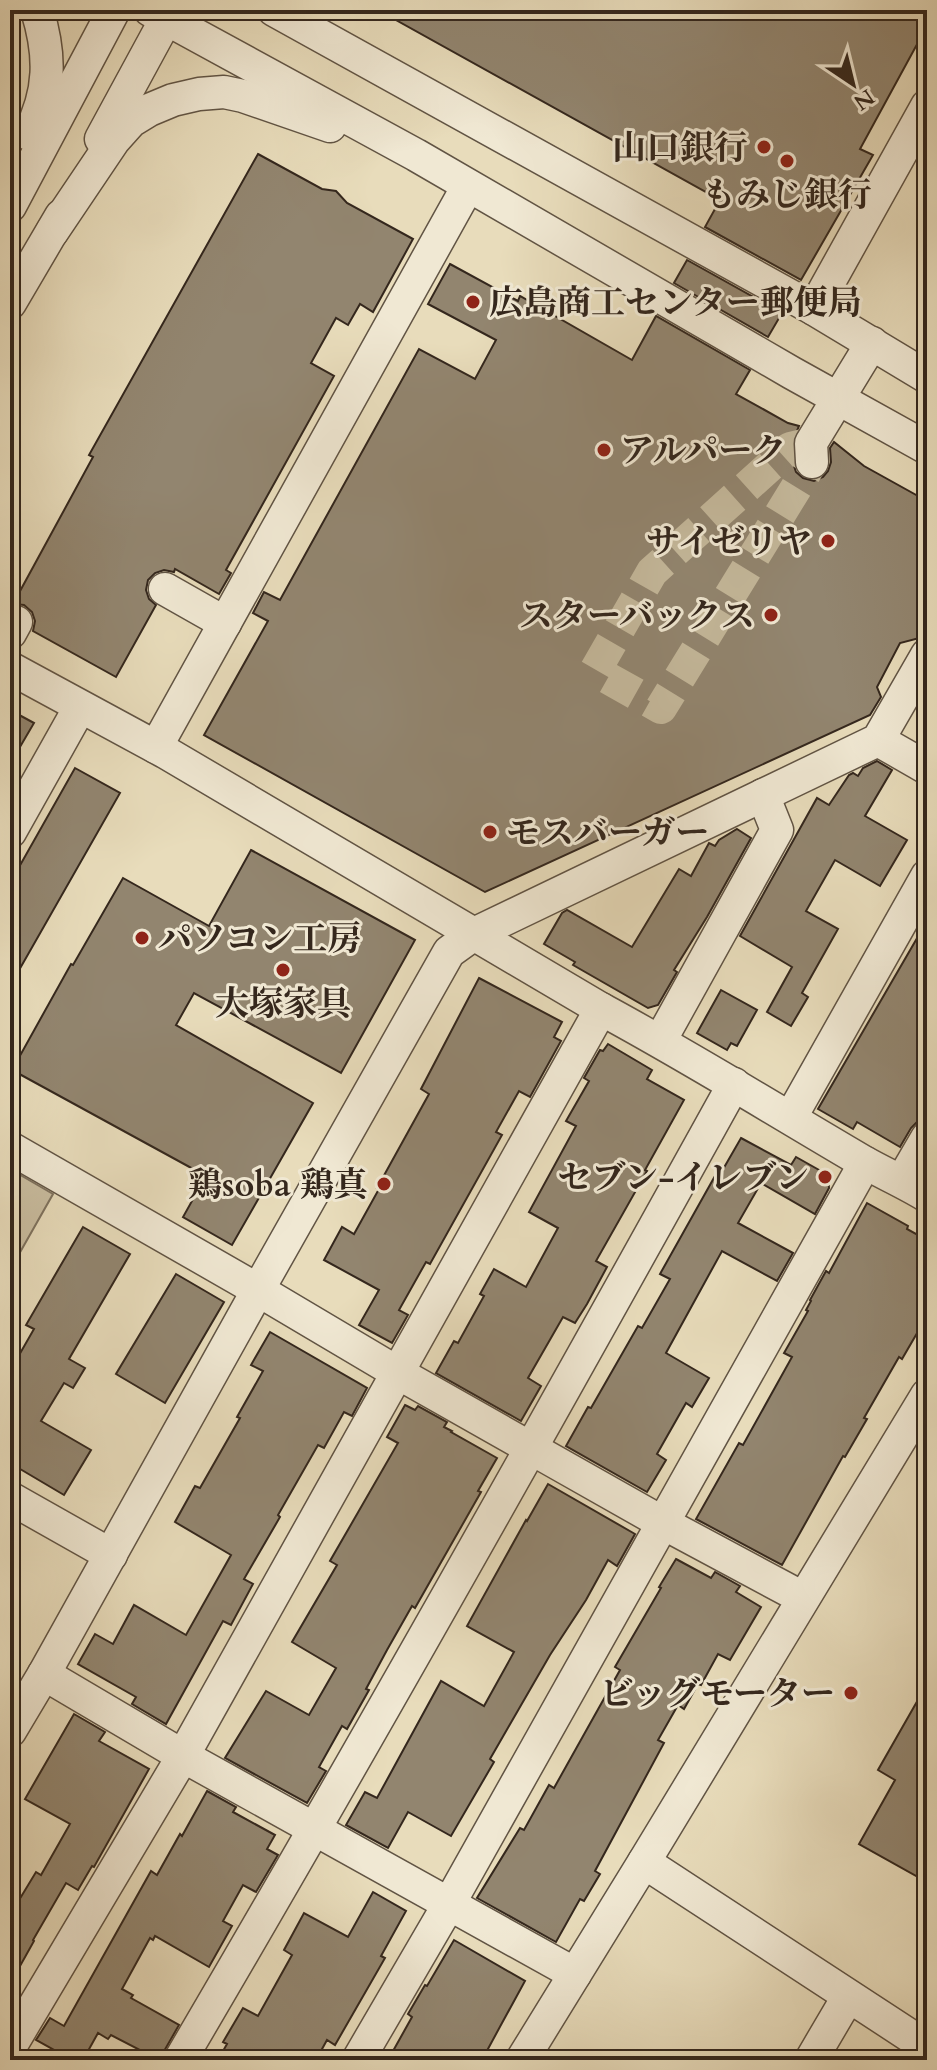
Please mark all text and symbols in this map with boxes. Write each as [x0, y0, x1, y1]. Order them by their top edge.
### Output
north arrow [813, 44, 893, 124]
text: N [847, 82, 880, 117]
place label: 山口銀行 [612, 125, 748, 171]
marker: 山口銀行 [755, 138, 773, 156]
marker: もみじ銀行 [778, 152, 796, 170]
place label: もみじ銀行 [702, 172, 872, 218]
place label: 広島商工センター郵便局 [489, 280, 862, 326]
marker: 広島商工センター郵便局 [464, 293, 482, 311]
place label: アルパーク [620, 428, 786, 474]
marker: アルパーク [595, 441, 613, 459]
place label: サイゼリヤ [646, 519, 812, 565]
marker: サイゼリヤ [819, 532, 837, 550]
place label: スターバックス [519, 593, 755, 639]
marker: スターバックス [762, 606, 780, 624]
place label: モスバーガー [506, 810, 709, 856]
marker: モスバーガー [481, 823, 499, 841]
place label: パソコン工房 [158, 916, 361, 962]
marker: パソコン工房 [133, 929, 151, 947]
marker: 大塚家具 [274, 961, 292, 979]
place label: 大塚家具 [215, 981, 351, 1027]
place label: セブン-イレブン [558, 1155, 809, 1201]
place label: 鶏soba 鶏真 [188, 1162, 368, 1208]
marker: セブン-イレブン [816, 1168, 834, 1186]
marker: 鶏soba 鶏真 [375, 1175, 393, 1193]
place label: ビッグモーター [600, 1671, 835, 1717]
marker: ビッグモーター [842, 1684, 860, 1702]

